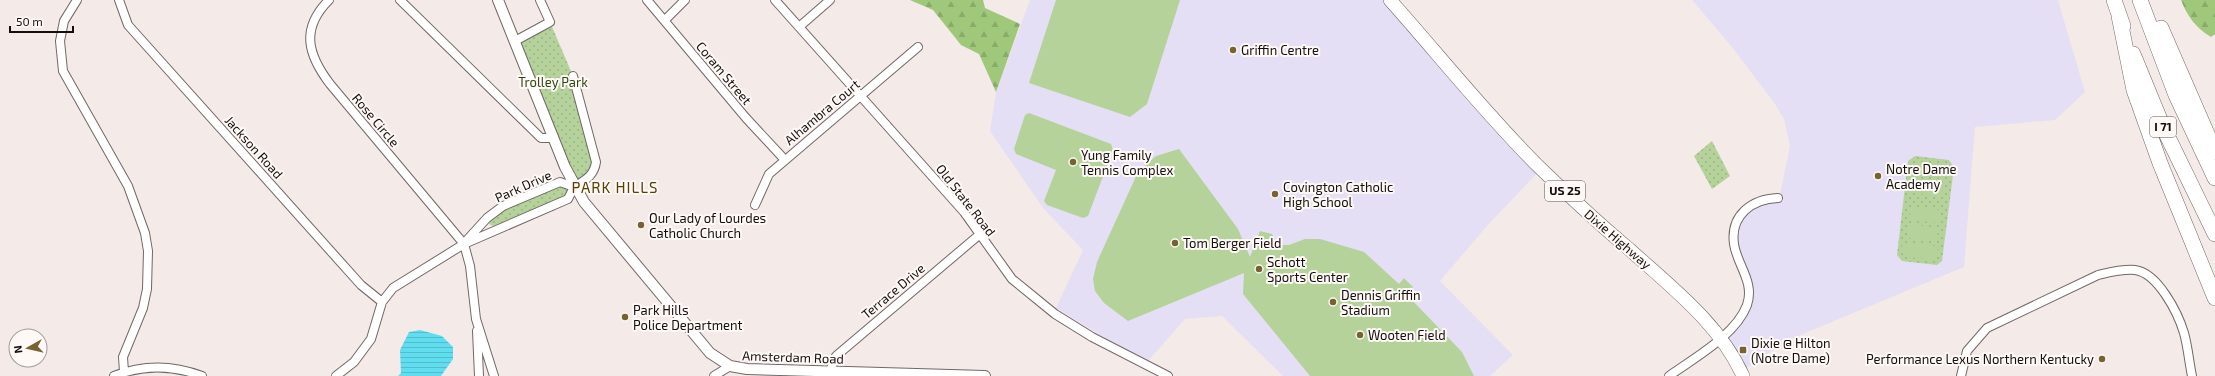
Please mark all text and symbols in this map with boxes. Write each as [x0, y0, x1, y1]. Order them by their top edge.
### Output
scale bar [10, 8, 73, 34]
text: 50 m [16, 14, 43, 28]
street label: Coram Street [693, 38, 755, 108]
place label: Griffin Centre [1241, 42, 1319, 58]
marker: Griffin Centre [1228, 45, 1238, 55]
park label: Trolley Park [518, 74, 588, 90]
street label: Alhambra Court [781, 76, 863, 148]
street label: Rose Circle [349, 90, 403, 150]
street label: Jackson Road [222, 112, 286, 182]
road number: I 71 [2150, 117, 2176, 137]
place label: Yung Family Tennis Complex [1081, 147, 1173, 178]
marker: Yung Family Tennis Complex [1068, 157, 1078, 167]
street label: Old State Road [933, 161, 999, 239]
place label: Notre Dame Academy [1886, 161, 1957, 192]
street label: Park Drive [492, 166, 554, 206]
marker: Notre Dame Academy [1873, 171, 1883, 181]
district label: PARK HILLS [572, 178, 658, 196]
place label: Covington Catholic High School [1283, 179, 1393, 210]
road number: US 25 [1545, 181, 1585, 201]
marker: Covington Catholic High School [1270, 189, 1280, 199]
street label: Dixie Highway [1581, 206, 1655, 272]
place label: Our Lady of Lourdes Catholic Church [649, 210, 766, 241]
marker: Our Lady of Lourdes Catholic Church [636, 220, 646, 230]
place label: Tom Berger Field [1183, 235, 1282, 251]
marker: Tom Berger Field [1170, 238, 1180, 248]
place label: Schott Sports Center [1267, 254, 1348, 285]
street label: Terrace Drive [858, 260, 928, 322]
marker: Schott Sports Center [1254, 264, 1264, 274]
place label: Dennis Griffin Stadium [1341, 287, 1421, 318]
marker: Dennis Griffin Stadium [1328, 297, 1338, 307]
place label: Park Hills Police Department [633, 302, 743, 333]
marker: Park Hills Police Department [620, 312, 630, 322]
place label: Wooten Field [1368, 327, 1446, 343]
north arrow [8, 328, 48, 368]
marker: Wooten Field [1355, 330, 1365, 340]
place label: Dixie @ Hilton (Notre Dame) [1751, 335, 1831, 366]
text: N [11, 345, 25, 354]
marker: Dixie @ Hilton (Notre Dame) [1738, 345, 1748, 355]
street label: Amsterdam Road [742, 347, 844, 367]
place label: Performance Lexus Northern Kentucky [1866, 351, 2094, 367]
marker: Performance Lexus Northern Kentucky [2097, 354, 2107, 364]

